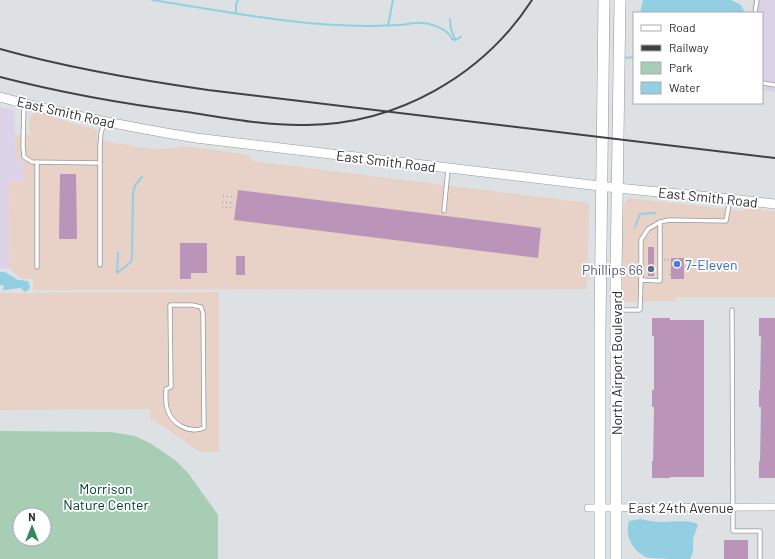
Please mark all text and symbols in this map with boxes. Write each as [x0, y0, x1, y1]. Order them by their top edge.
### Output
legend [633, 12, 763, 104]
text: Road [669, 20, 696, 34]
text: Railway [669, 40, 709, 54]
text: Park [669, 60, 693, 74]
text: Water [669, 80, 701, 94]
street label: East Smith Road [15, 92, 117, 132]
street label: East Smith Road [335, 146, 437, 176]
street label: East Smith Road [657, 183, 759, 211]
place label: 7-Eleven [685, 256, 738, 273]
marker: 7-Eleven [672, 259, 682, 269]
place label: Phillips 66 [582, 261, 643, 278]
marker: Phillips 66 [646, 264, 656, 274]
street label: North Airport Boulevard [608, 291, 625, 435]
park label: Morrison Nature Center [63, 480, 149, 513]
street label: East 24th Avenue [628, 499, 734, 516]
north arrow [12, 507, 52, 547]
text: N [28, 510, 36, 523]

